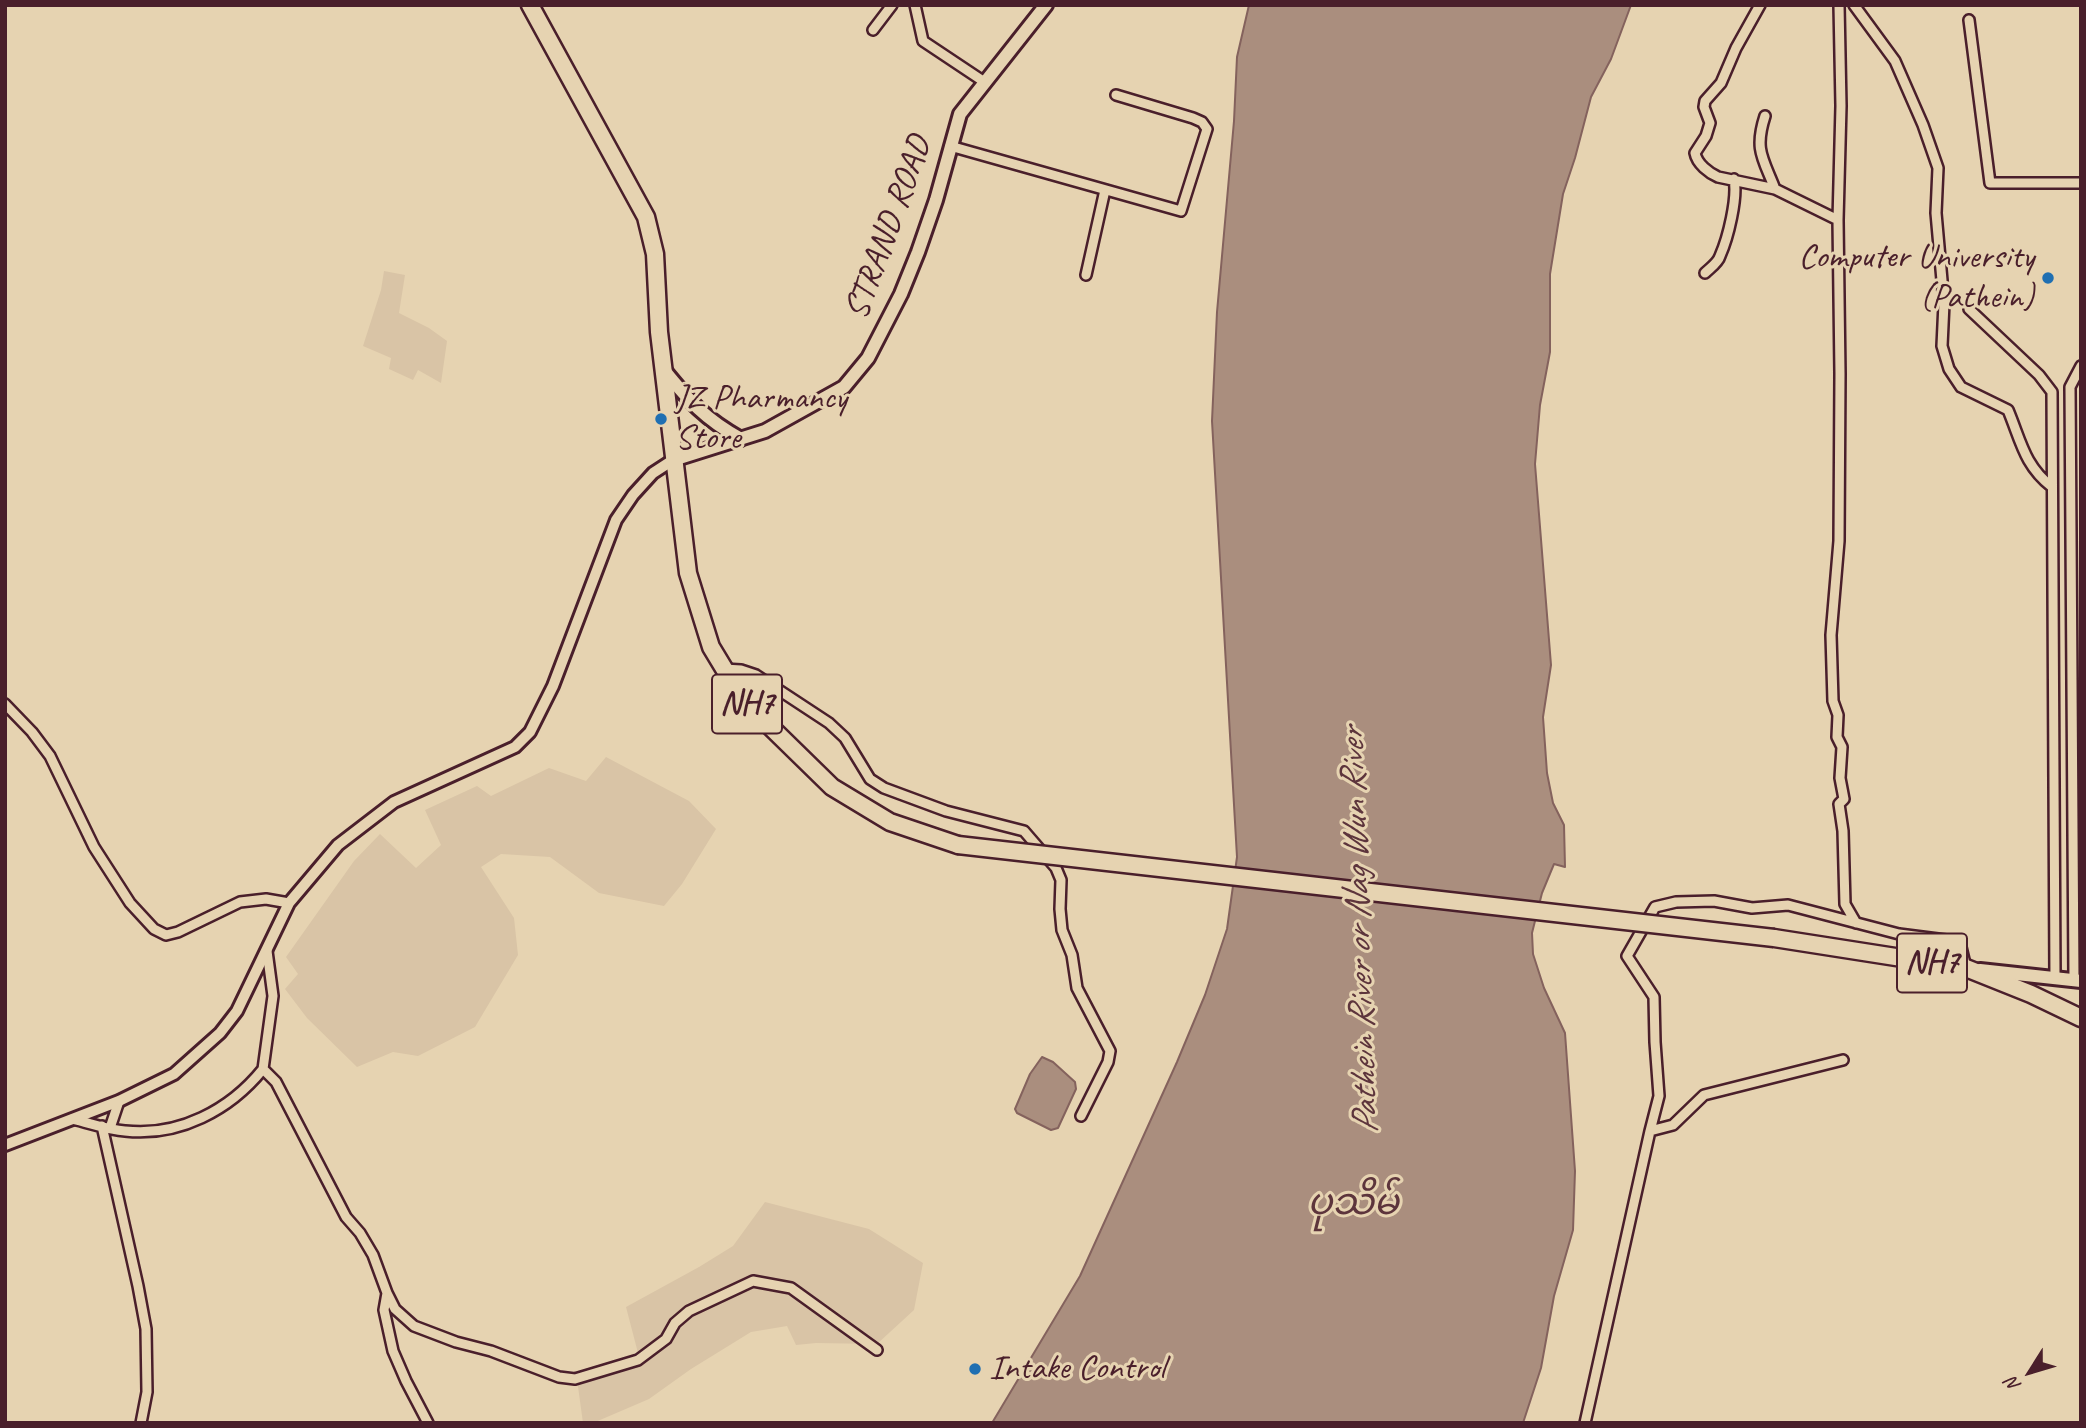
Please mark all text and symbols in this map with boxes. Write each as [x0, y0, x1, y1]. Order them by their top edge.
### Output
street label: STRAND ROAD [836, 131, 942, 325]
place label: Computer University (Pathein) [1799, 237, 2034, 319]
marker: Computer University (Pathein) [2040, 270, 2056, 286]
place label: JZ Pharmancy Store [675, 378, 847, 460]
marker: JZ Pharmancy Store [653, 411, 669, 427]
road number: NH7 [712, 674, 782, 734]
water label: Pathein River or Nag Wun River [1331, 728, 1389, 1134]
road number: NH7 [1897, 934, 1967, 993]
water label: ပုသိမ် [1307, 1182, 1399, 1226]
north arrow [1995, 1337, 2065, 1407]
place label: Intake Control [989, 1348, 1165, 1390]
marker: Intake Control [967, 1361, 983, 1377]
text: N [2000, 1373, 2026, 1397]

